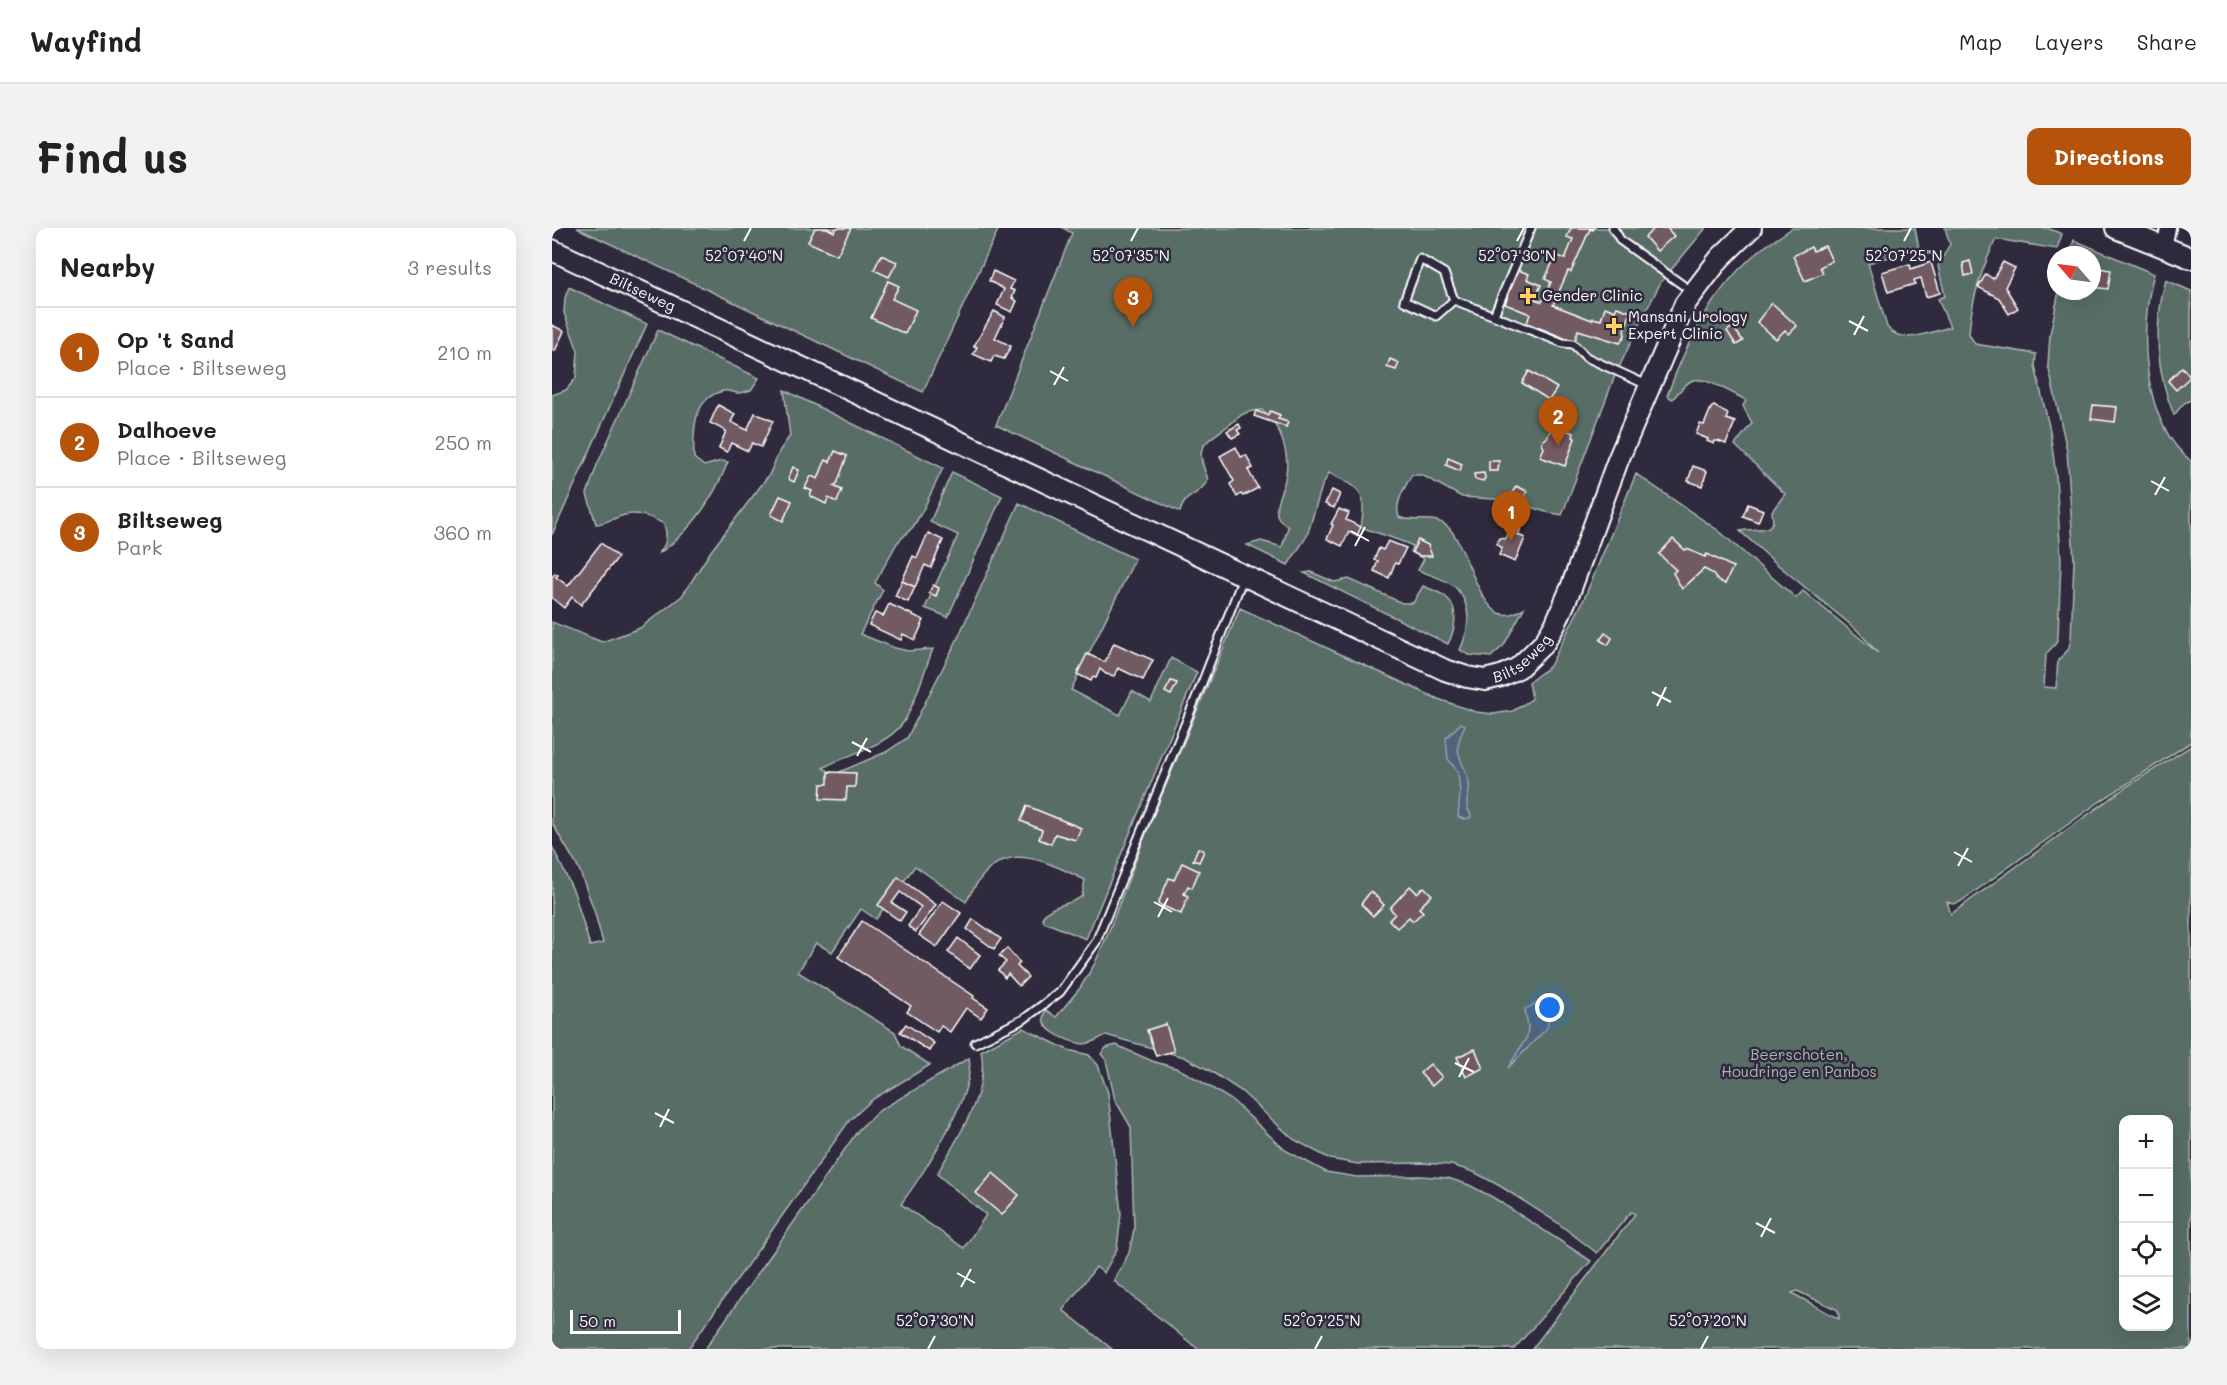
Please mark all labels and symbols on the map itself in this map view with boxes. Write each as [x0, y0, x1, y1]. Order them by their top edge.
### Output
text: 52°07'40"N [705, 245, 783, 265]
text: 52°07'35"N [1092, 245, 1170, 265]
text: 52°07'30"N [1478, 245, 1556, 265]
text: 52°07'25"N [1865, 245, 1943, 265]
north arrow [2047, 246, 2101, 300]
street label: Biltseweg [607, 268, 679, 316]
pin: 3 [1114, 278, 1152, 327]
place label: Gender Clinic [1542, 285, 1643, 305]
marker: Gender Clinic [1519, 287, 1537, 305]
place label: Mansani Urology Expert Clinic [1628, 306, 1748, 343]
marker: Mansani Urology Expert Clinic [1605, 317, 1623, 335]
pin: 2 [1538, 396, 1578, 446]
pin: 1 [1492, 492, 1530, 541]
street label: Biltseweg [1491, 630, 1556, 687]
your location [1535, 993, 1564, 1022]
park label: Beerschoten, Houdringe en Panbos [1721, 1044, 1877, 1081]
scale bar [570, 1307, 681, 1334]
text: 52°07'30"N [896, 1310, 974, 1330]
text: 52°07'25"N [1283, 1310, 1361, 1330]
text: 52°07'20"N [1669, 1310, 1747, 1330]

